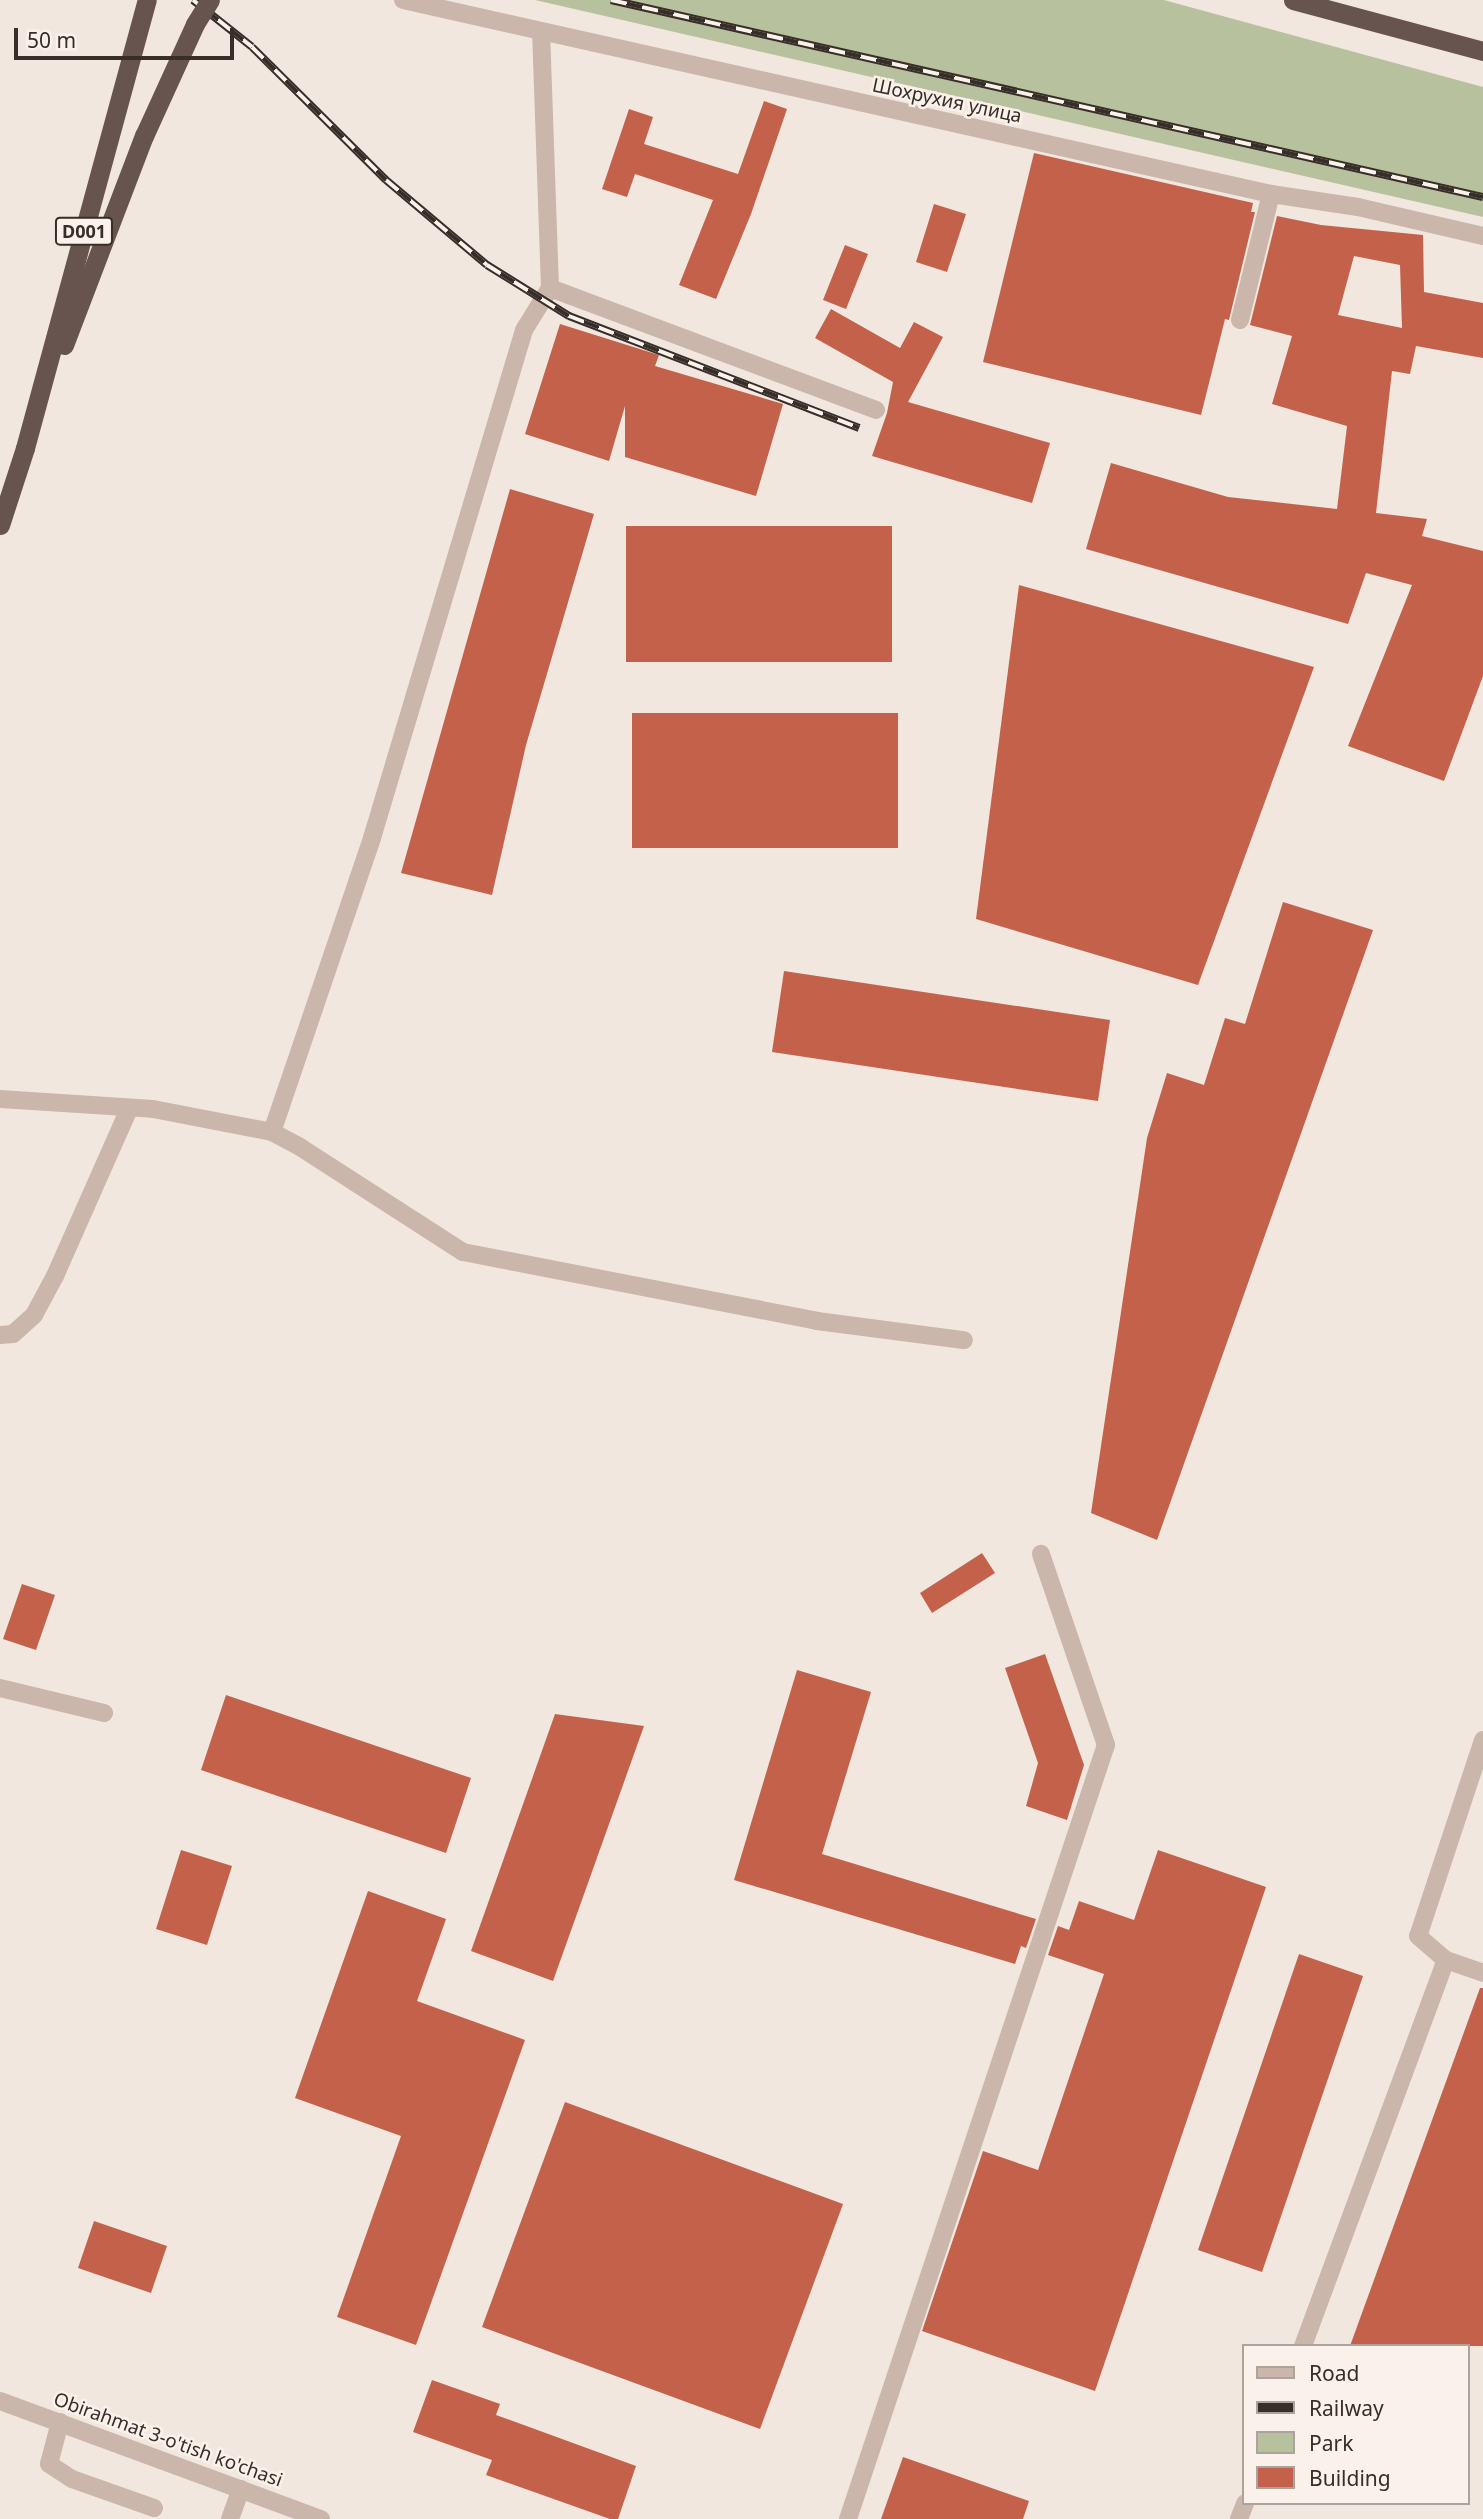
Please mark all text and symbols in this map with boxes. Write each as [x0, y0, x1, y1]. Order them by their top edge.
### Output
scale bar [18, 14, 238, 58]
text: 50 m [27, 26, 76, 54]
street label: Шохрухия улица [870, 74, 1024, 128]
road number: D001 [54, 216, 114, 246]
legend [1242, 2344, 1469, 2505]
text: Road [1309, 2359, 1359, 2387]
street label: Obirahmat 3-o'tish ko'chasi [51, 2388, 285, 2492]
text: Railway [1309, 2394, 1384, 2422]
text: Park [1309, 2429, 1353, 2457]
text: Building [1309, 2464, 1391, 2492]

